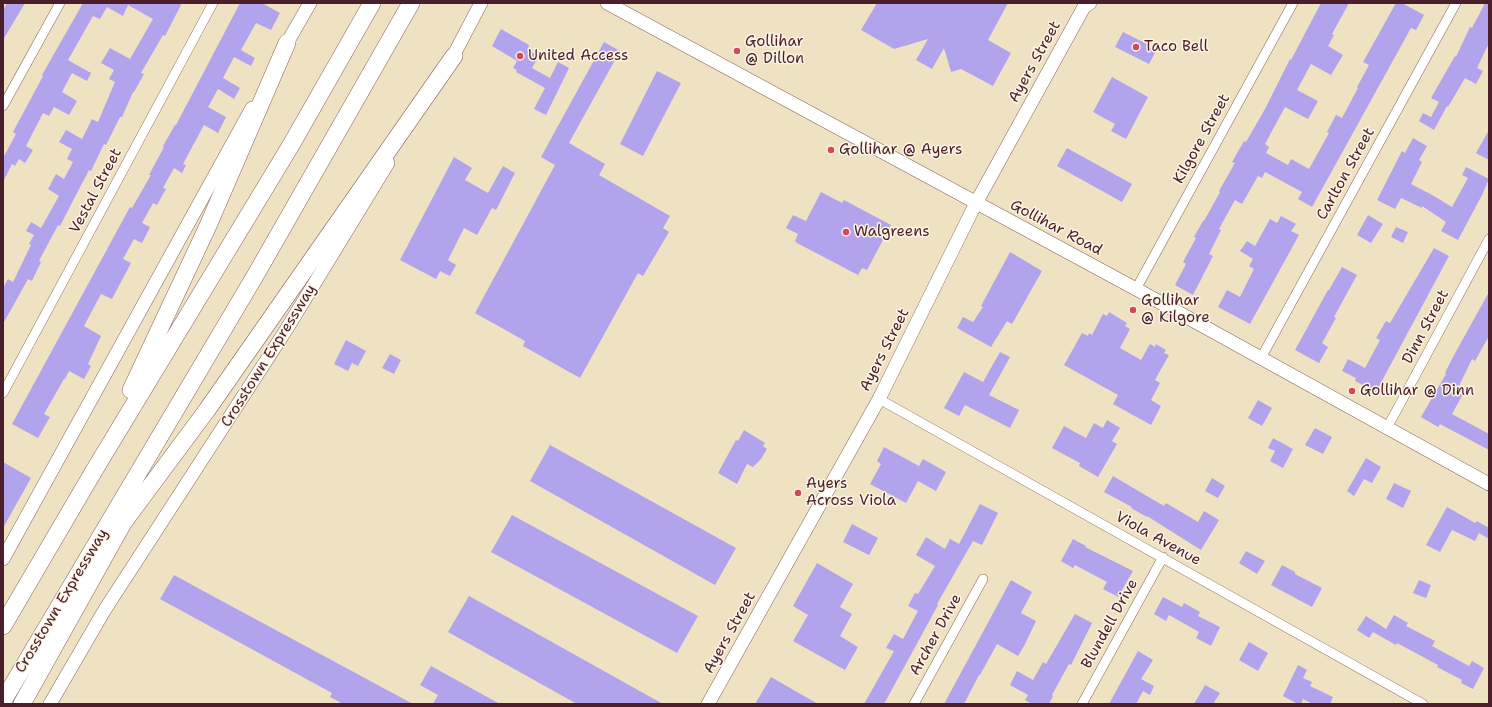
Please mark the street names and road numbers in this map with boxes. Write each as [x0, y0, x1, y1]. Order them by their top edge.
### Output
street label: Ayers Street [1005, 18, 1065, 106]
street label: Kilgore Street [1170, 91, 1234, 187]
street label: Carlton Street [1313, 125, 1379, 223]
street label: Vestal Street [66, 145, 126, 237]
street label: Gollihar Road [1007, 196, 1105, 260]
street label: Crosstown Expressway [218, 281, 320, 431]
street label: Dinn Street [1399, 287, 1453, 367]
street label: Ayers Street [856, 306, 914, 394]
street label: Viola Avenue [1112, 508, 1204, 570]
street label: Crosstown Expressway [12, 526, 112, 676]
street label: Blundell Drive [1078, 576, 1142, 672]
street label: Ayers Street [700, 589, 760, 677]
street label: Archer Drive [906, 591, 966, 679]

